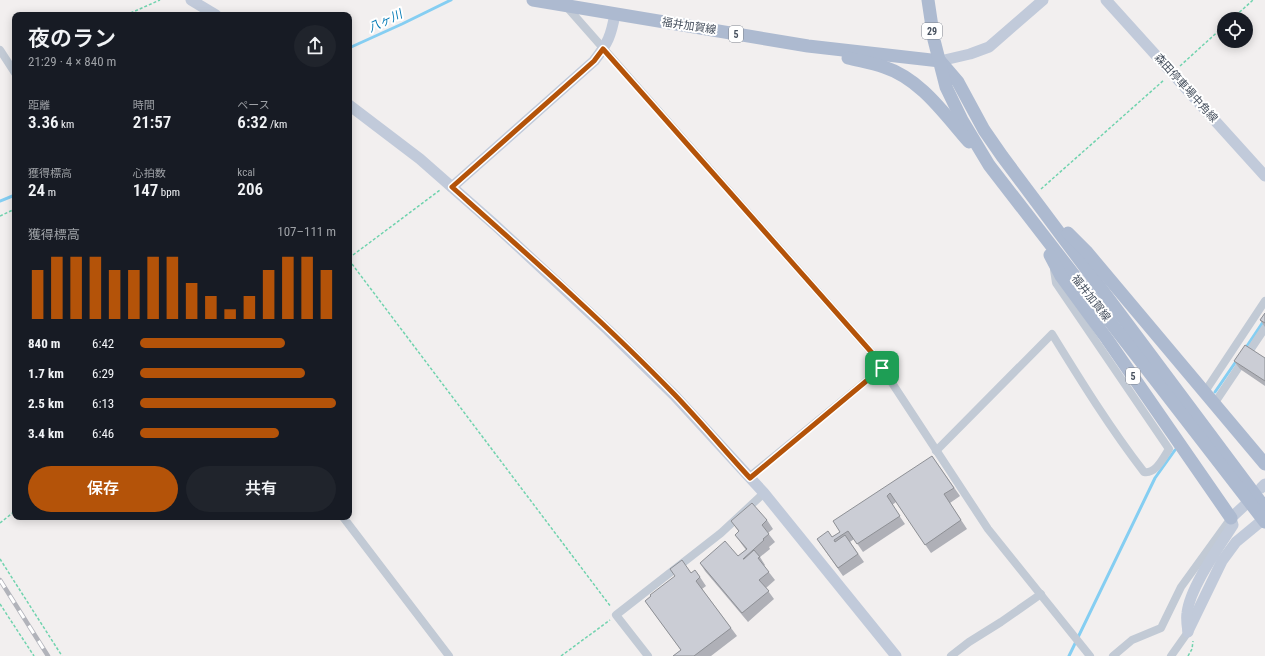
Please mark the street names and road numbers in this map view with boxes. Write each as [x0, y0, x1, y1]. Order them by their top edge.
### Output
street label: 福井加賀線 [661, 15, 717, 37]
road number: 29 [922, 23, 942, 39]
road number: 5 [729, 26, 743, 42]
street label: 森田停車場中角線 [1152, 51, 1220, 125]
street label: 福井加賀線 [1069, 272, 1113, 324]
road number: 5 [1126, 368, 1140, 384]

